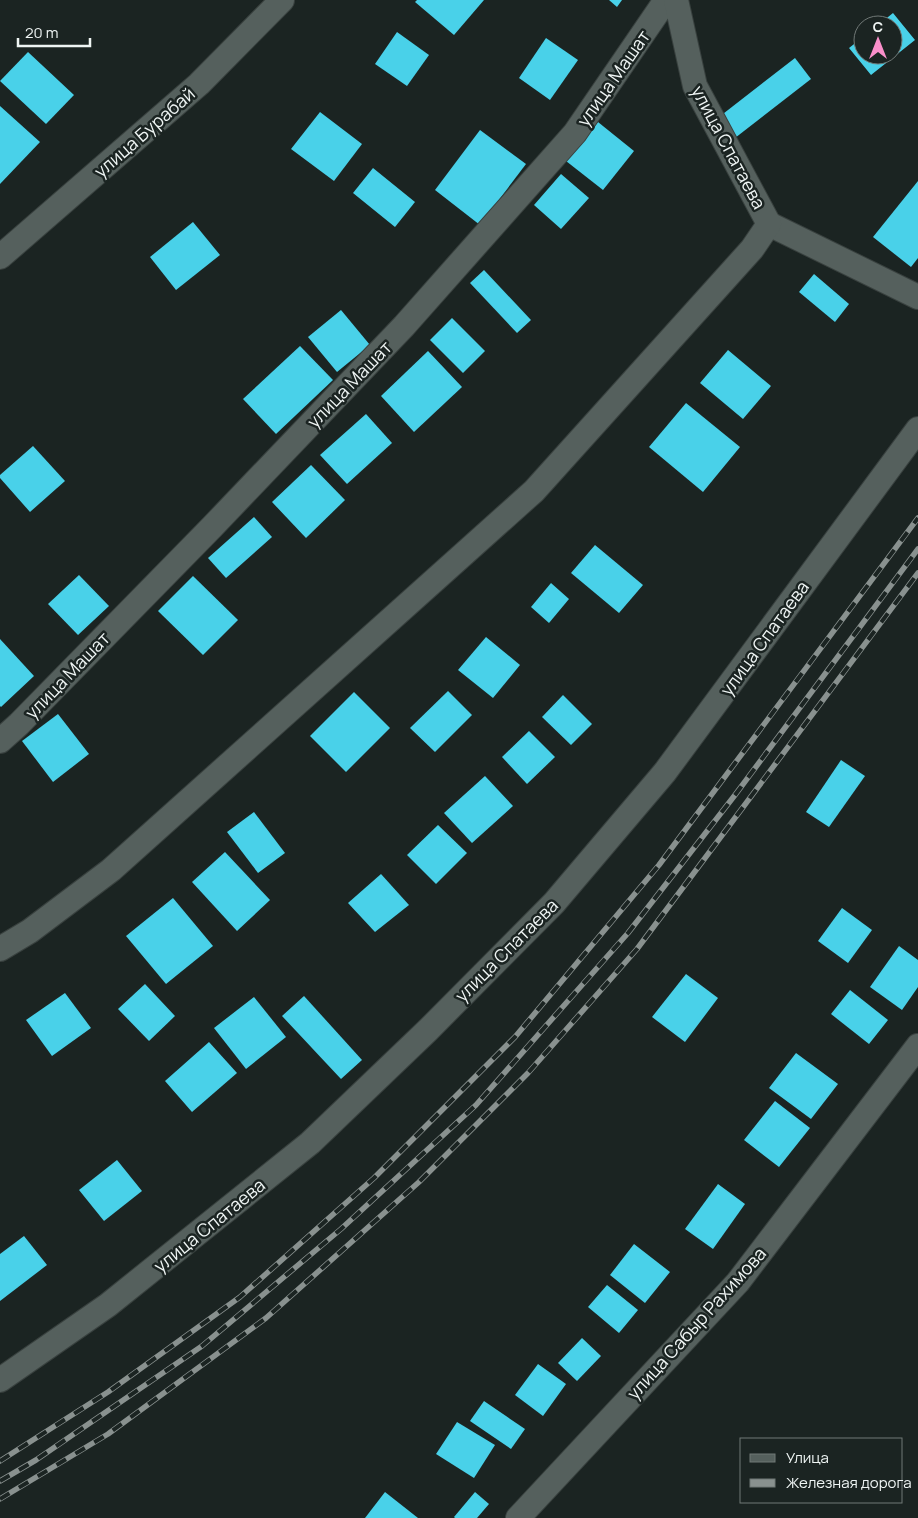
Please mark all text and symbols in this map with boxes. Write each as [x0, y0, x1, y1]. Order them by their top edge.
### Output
scale bar [18, 15, 90, 47]
north arrow [853, 15, 903, 65]
text: С [873, 17, 883, 36]
text: 20 m [25, 22, 58, 43]
street label: улица Машат [571, 25, 655, 131]
street label: улица Спатаева [686, 81, 772, 213]
street label: улица Бурабай [88, 82, 200, 182]
street label: улица Машат [301, 335, 397, 433]
street label: улица Спатаева [714, 576, 814, 700]
street label: улица Машат [19, 626, 115, 724]
street label: улица Спатаева [449, 893, 563, 1007]
street label: улица Спатаева [148, 1173, 270, 1277]
street label: улица Сабыр Рахимова [621, 1242, 771, 1404]
legend [740, 1438, 903, 1503]
text: Улица [786, 1447, 829, 1468]
text: Железная дорога [786, 1472, 911, 1493]

